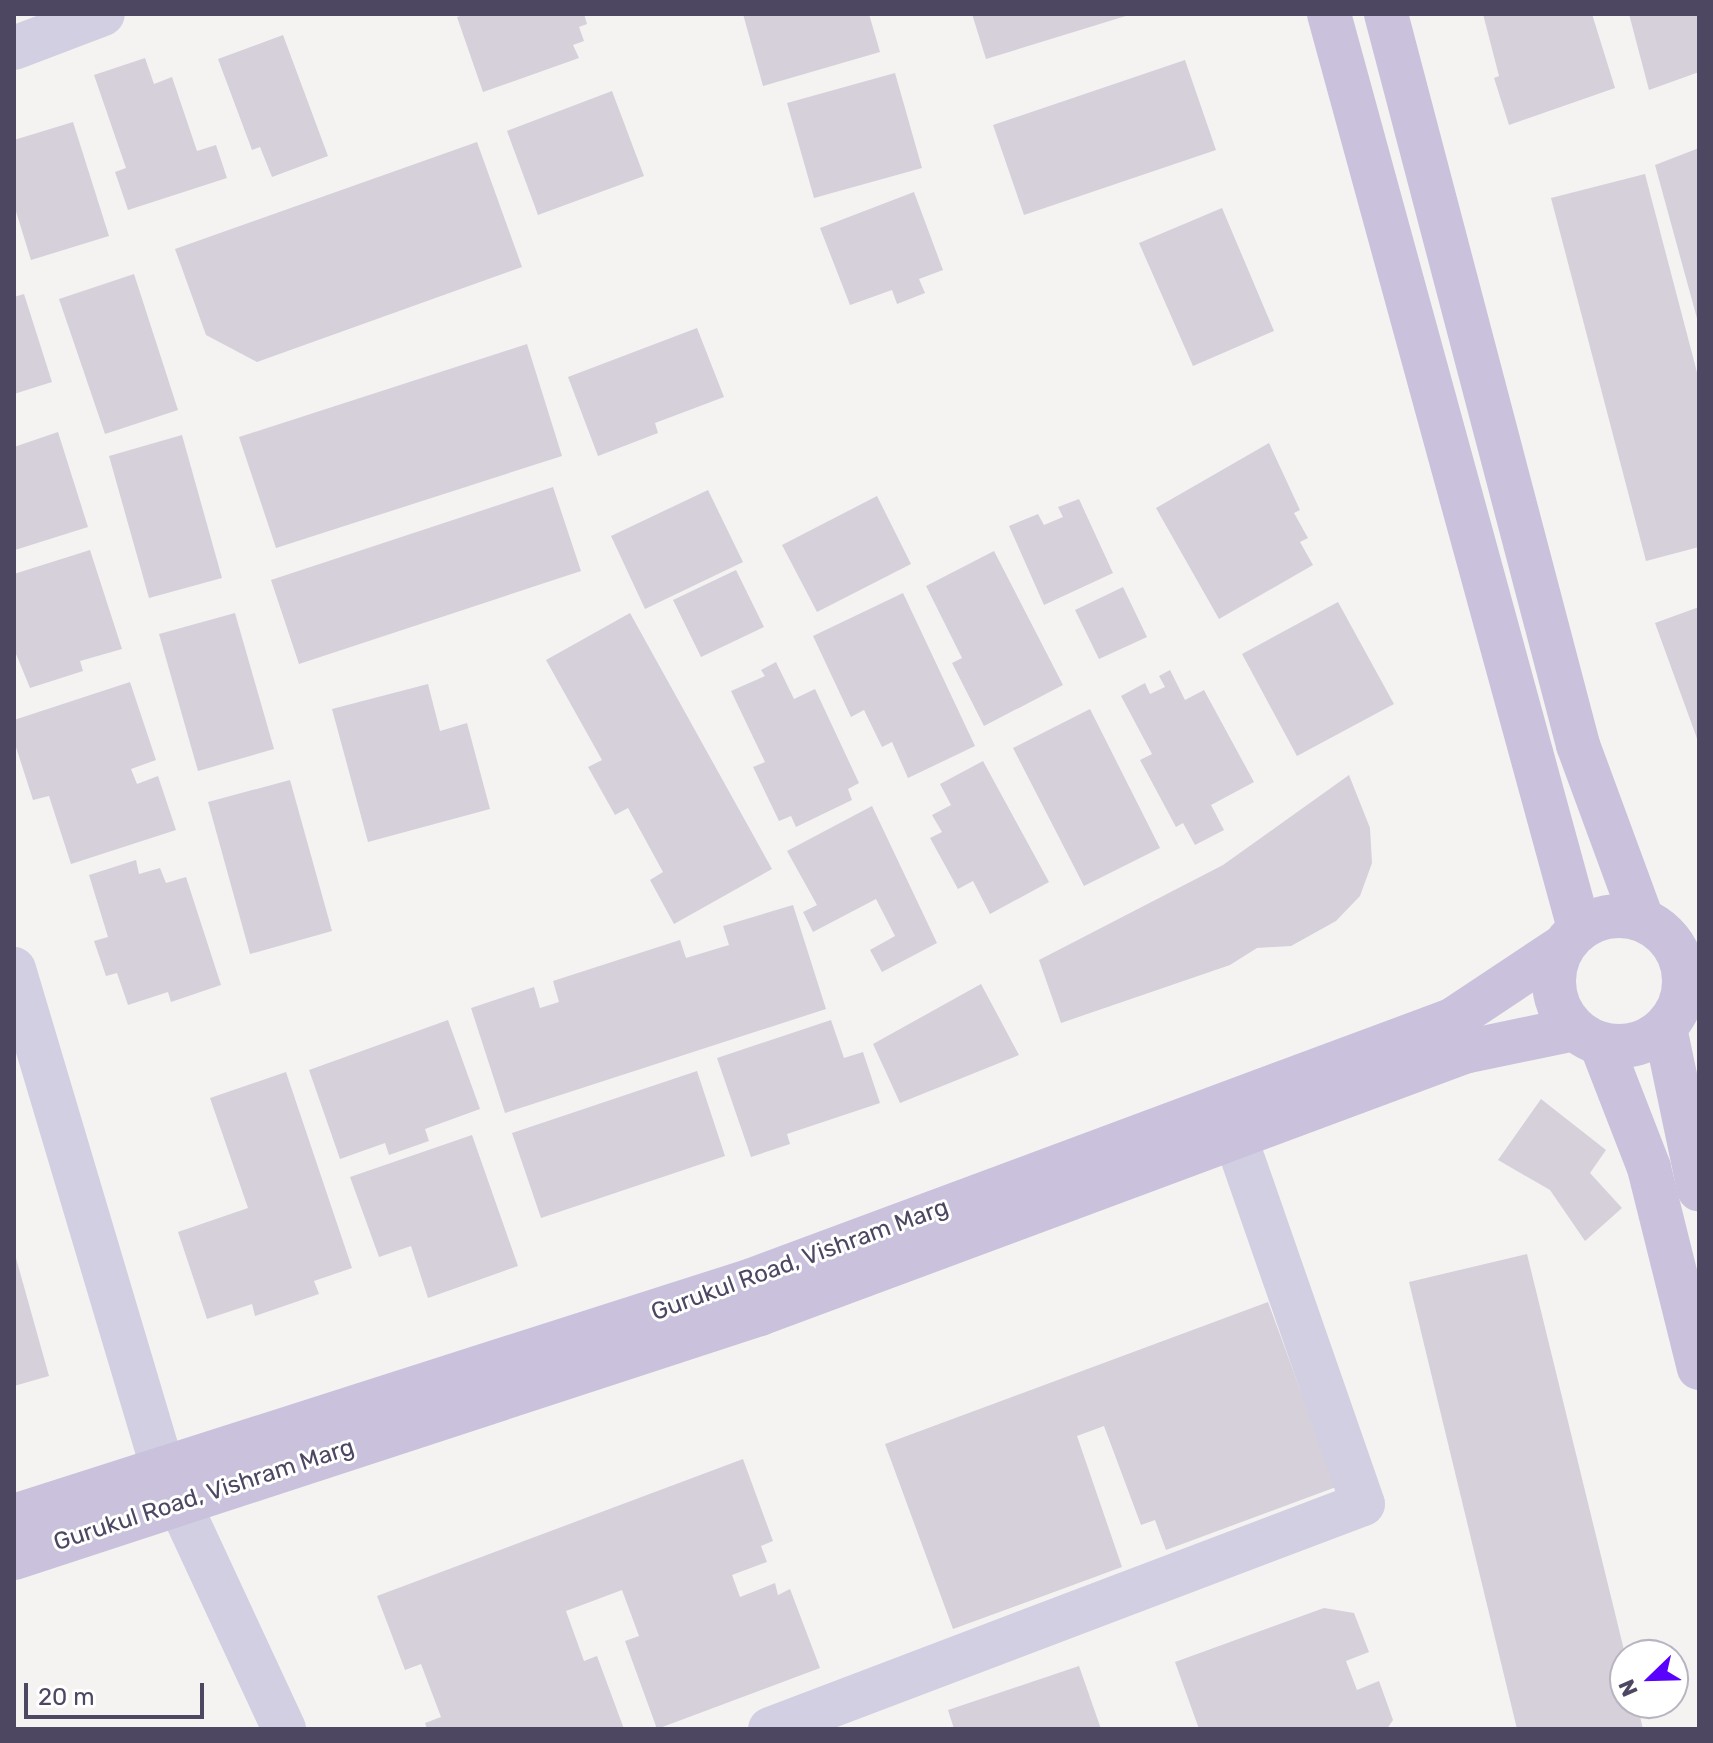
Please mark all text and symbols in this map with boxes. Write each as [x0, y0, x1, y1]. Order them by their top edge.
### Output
street label: Gurukul Road, Vishram Marg [647, 1193, 953, 1327]
street label: Gurukul Road, Vishram Marg [50, 1433, 358, 1557]
north arrow [1609, 1639, 1689, 1719]
scale bar [28, 1667, 208, 1717]
text: N [1613, 1675, 1644, 1700]
text: 20 m [38, 1683, 95, 1711]

